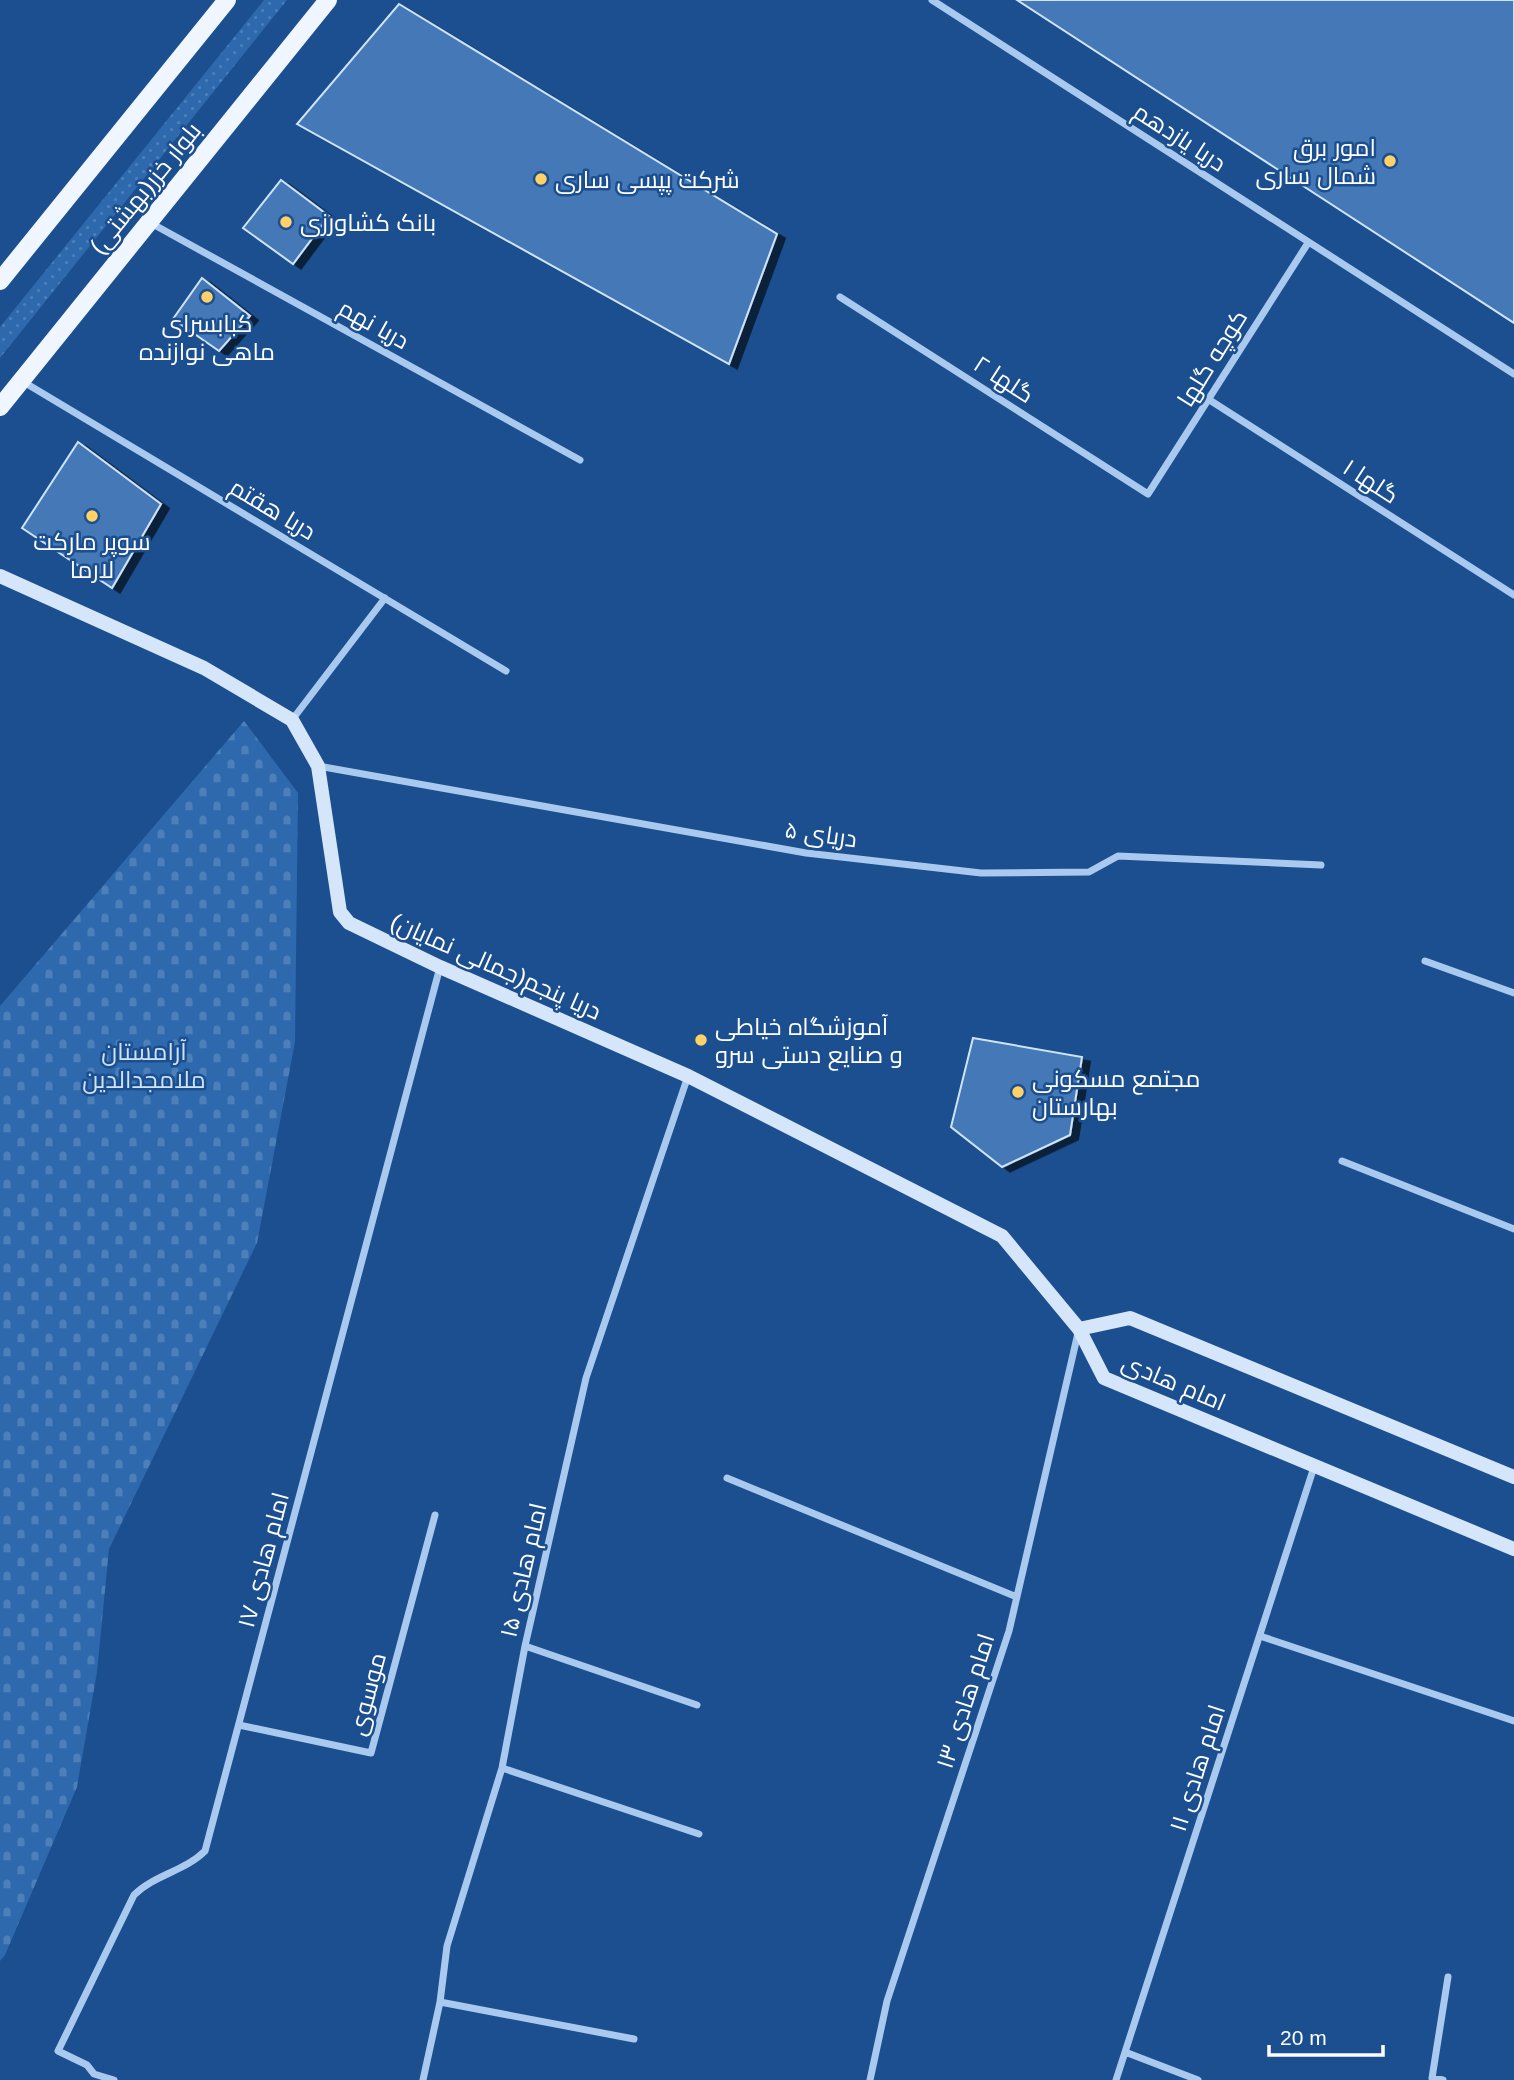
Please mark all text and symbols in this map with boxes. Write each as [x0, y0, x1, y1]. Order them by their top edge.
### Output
street label: دریا یازدهم [1127, 97, 1231, 179]
street label: بلوار خزر(بهشتی) [84, 117, 207, 260]
place label: امور برق شمال ساری [1255, 134, 1376, 190]
marker: امور برق شمال ساری [1382, 153, 1398, 169]
place label: شرکت پپسی ساری [555, 166, 740, 196]
marker: شرکت پپسی ساری [533, 171, 549, 187]
place label: بانک کشاورزی [300, 209, 436, 237]
marker: بانک کشاورزی [278, 214, 294, 230]
marker: کبابسرای ماهی نوازنده [199, 289, 215, 305]
street label: دریا نهم [333, 294, 414, 357]
street label: کوچه گلها [1172, 305, 1255, 413]
place label: کبابسرای ماهی نوازنده [139, 310, 275, 366]
street label: گلها ۲ [969, 350, 1039, 409]
street label: گلها ۱ [1338, 453, 1404, 510]
street label: دریا هقتم [224, 473, 321, 548]
marker: سوپر مارکت لارما [84, 508, 100, 524]
place label: سوپر مارکت لارما [33, 528, 151, 583]
street label: دریای ۵ [783, 816, 859, 853]
street label: دریا پنجم(جمالی نمایان) [385, 907, 606, 1027]
place label: آموزشگاه خیاطی و صنایع دستی سرو [715, 1013, 903, 1071]
marker: آموزشگاه خیاطی و صنایع دستی سرو [693, 1032, 709, 1048]
park label: آرامستان ملامجدالدین [82, 1038, 206, 1094]
place label: مجتمع مسکونی بهارستان [1032, 1065, 1200, 1121]
marker: مجتمع مسکونی بهارستان [1010, 1084, 1026, 1100]
street label: امام هادی [1117, 1348, 1230, 1419]
street label: امام هادی ۱۷ [232, 1489, 297, 1631]
street label: امام هادی ۱۵ [494, 1500, 555, 1641]
street label: امام هادی ١٣ [930, 1630, 1002, 1773]
street label: موسوی [343, 1650, 392, 1739]
street label: امام هادی ١۱ [1164, 1701, 1233, 1836]
scale bar [1269, 2014, 1383, 2058]
text: 20 m [1280, 2026, 1327, 2049]

